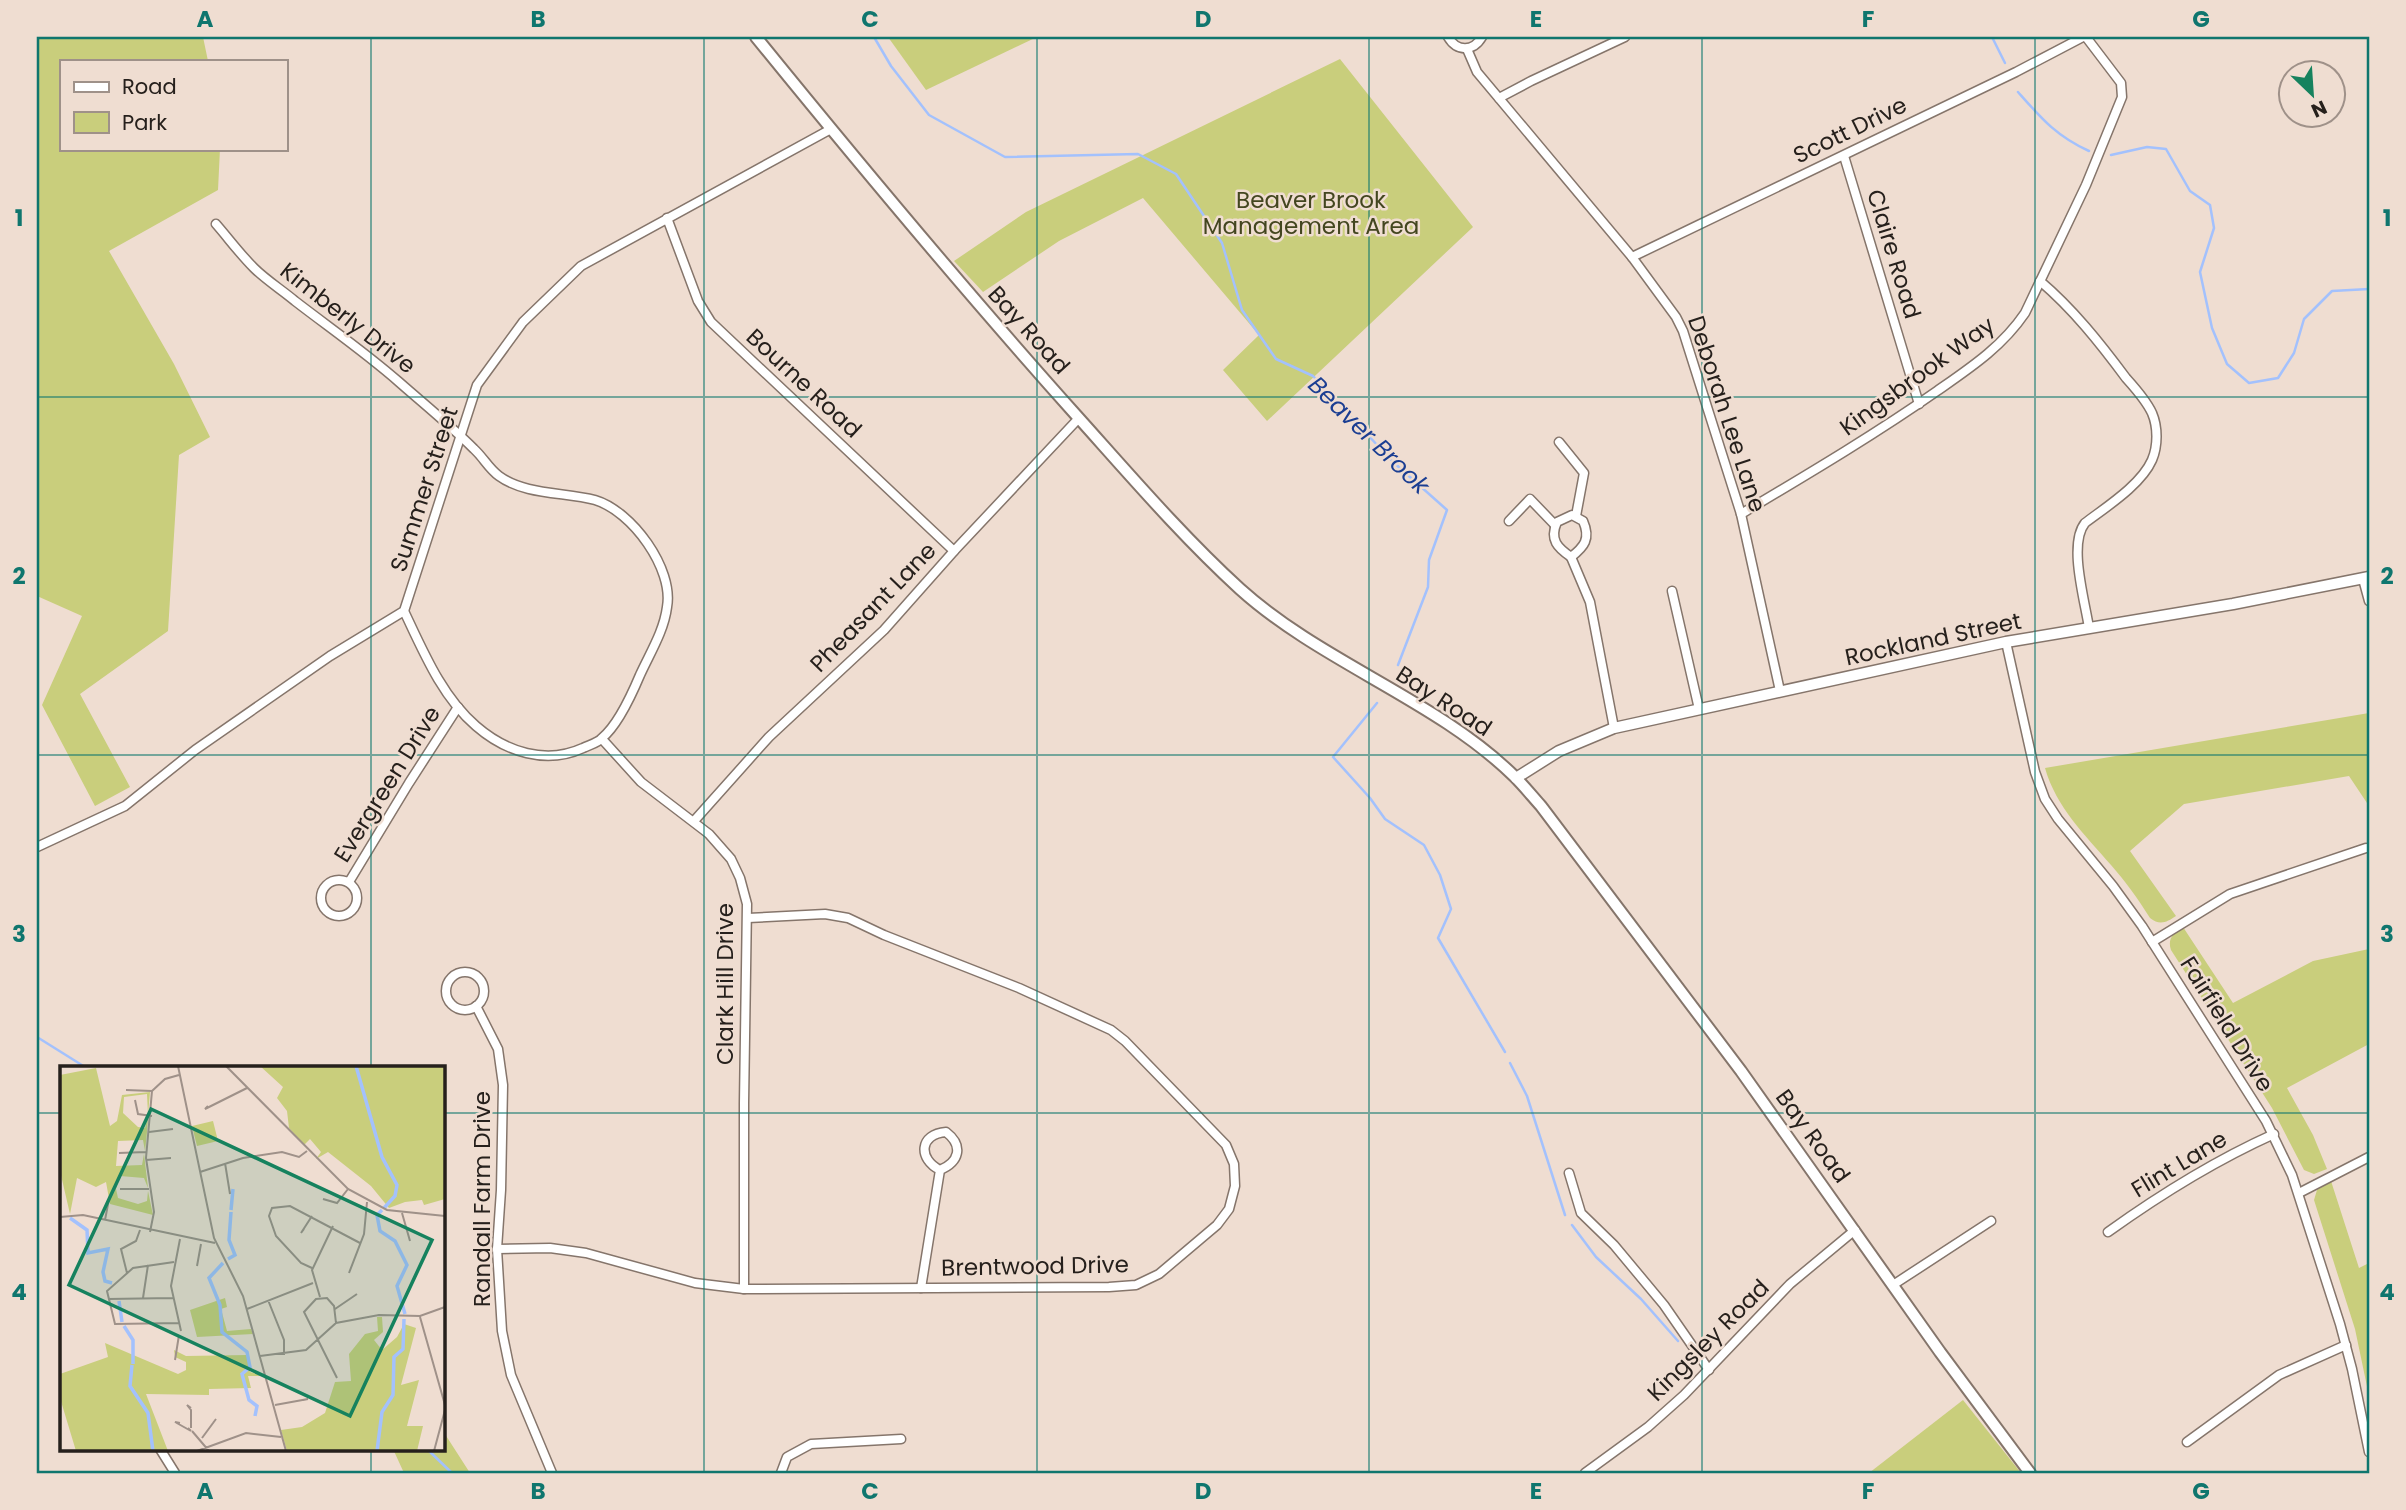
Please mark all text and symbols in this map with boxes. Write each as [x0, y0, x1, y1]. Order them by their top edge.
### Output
text: A [197, 3, 214, 35]
text: B [530, 3, 546, 35]
text: C [861, 3, 879, 35]
text: D [1195, 3, 1211, 35]
text: E [1530, 3, 1542, 35]
text: F [1862, 3, 1874, 35]
text: G [2192, 3, 2210, 35]
legend [60, 60, 287, 150]
north arrow [2276, 60, 2346, 130]
text: Road [122, 72, 177, 101]
street label: Scott Drive [1788, 89, 1912, 171]
text: N [2307, 94, 2331, 124]
text: Park [122, 108, 167, 137]
park label: Beaver Brook Management Area [1203, 184, 1419, 242]
street label: Claire Road [1859, 186, 1929, 322]
text: 1 [15, 202, 23, 234]
text: 1 [2383, 202, 2391, 234]
street label: Kimberly Drive [274, 255, 422, 381]
street label: Bay Road [981, 279, 1077, 381]
street label: Kingsbrook Way [1833, 309, 2001, 443]
street label: Deborah Lee Lane [1680, 312, 1774, 516]
street label: Bourne Road [739, 321, 869, 445]
water label: Beaver Brook [1301, 369, 1438, 503]
street label: Summer Street [382, 402, 466, 576]
street label: Pheasant Lane [803, 535, 943, 679]
text: 2 [12, 560, 26, 592]
text: 2 [2380, 560, 2394, 592]
street label: Rockland Street [1842, 605, 2024, 673]
street label: Bay Road [1390, 658, 1498, 744]
street label: Evergreen Drive [326, 700, 448, 868]
street label: Clark Hill Drive [709, 903, 741, 1065]
text: 3 [12, 918, 26, 950]
text: 3 [2380, 918, 2394, 950]
street label: Fairfield Drive [2173, 950, 2281, 1098]
inset map [60, 1066, 444, 1450]
street label: Bay Road [1768, 1083, 1858, 1189]
street label: Randall Farm Drive [466, 1091, 498, 1307]
street label: Flint Lane [2125, 1123, 2233, 1205]
street label: Brentwood Drive [941, 1248, 1129, 1284]
street label: Kingsley Road [1640, 1272, 1776, 1408]
text: 4 [11, 1276, 27, 1308]
text: 4 [2379, 1276, 2395, 1308]
text: A [197, 1475, 214, 1507]
text: B [530, 1475, 546, 1507]
text: C [861, 1475, 879, 1507]
text: D [1195, 1475, 1211, 1507]
text: E [1530, 1475, 1542, 1507]
text: F [1862, 1475, 1874, 1507]
text: G [2192, 1475, 2210, 1507]

